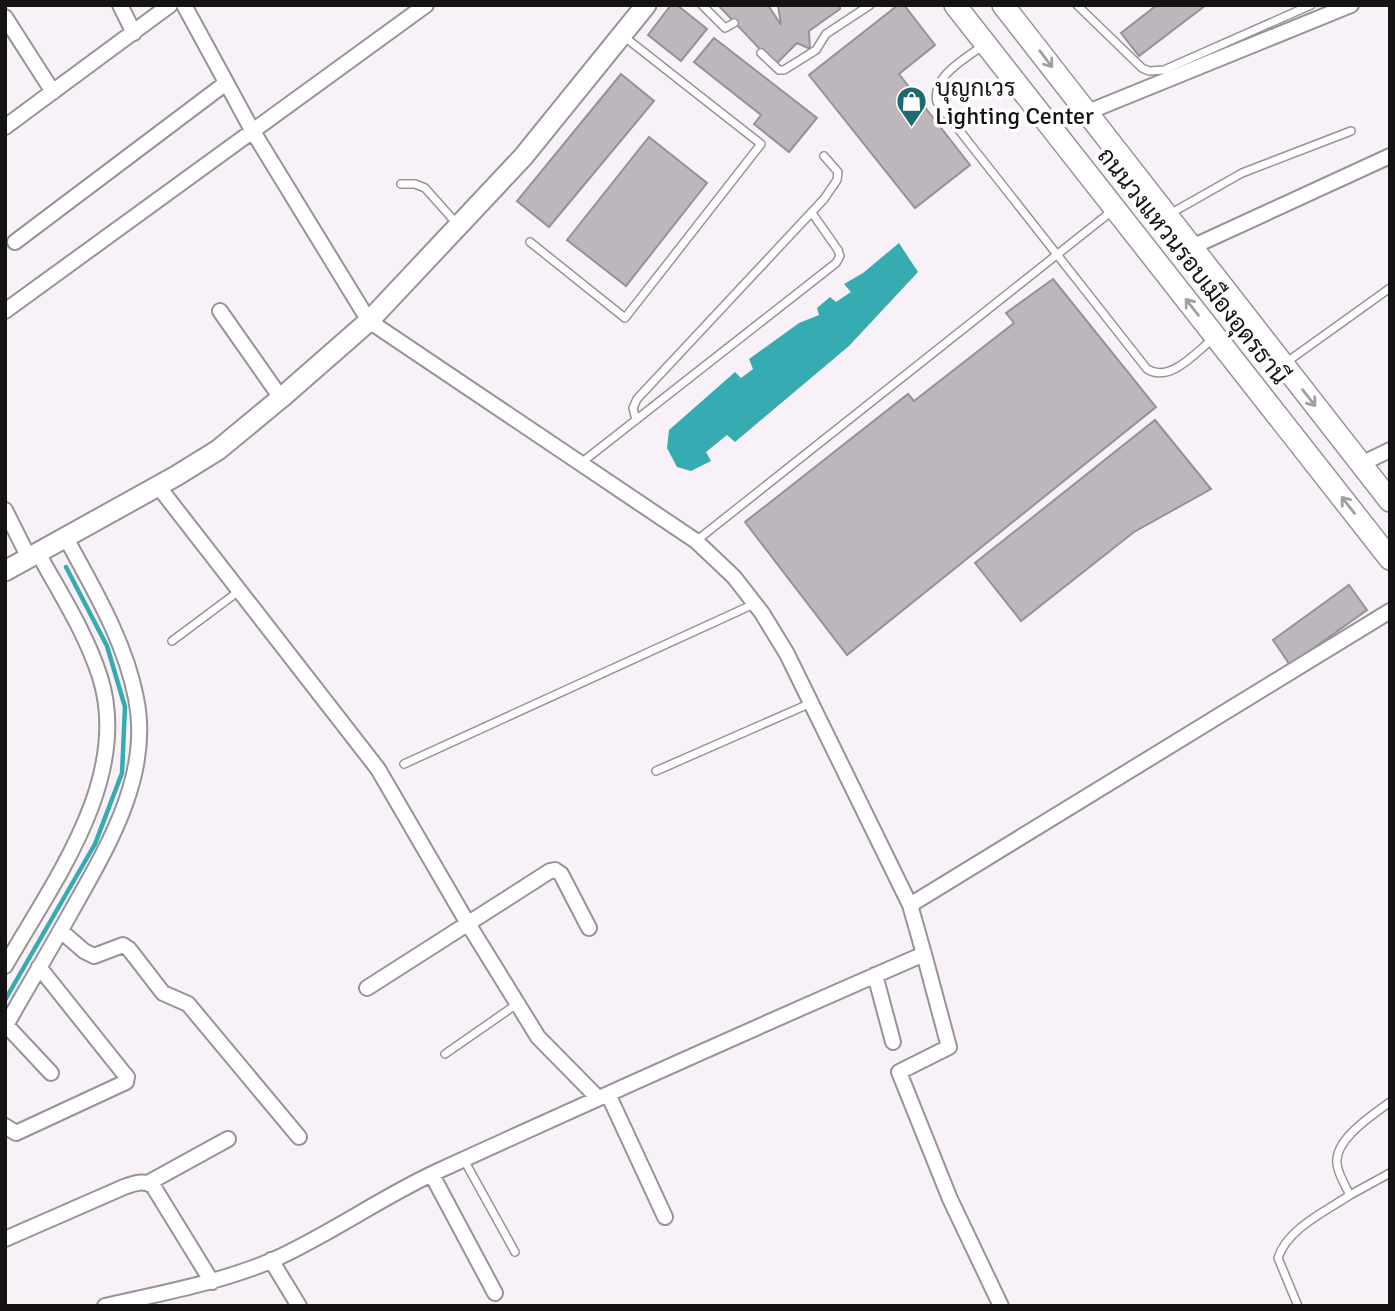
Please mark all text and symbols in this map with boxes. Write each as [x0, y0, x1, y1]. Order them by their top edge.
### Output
one-way arrow [1038, 49, 1053, 68]
place label: บุญกเวร Lighting Center [935, 73, 1094, 131]
shop icon: บุญกเวร Lighting Center [895, 85, 929, 129]
street label: ถนนวงแหวนรอบเมืองอุดรธานี [1090, 141, 1295, 391]
one-way arrow [1184, 298, 1200, 316]
one-way arrow [1302, 388, 1317, 406]
one-way arrow [1340, 496, 1355, 515]

